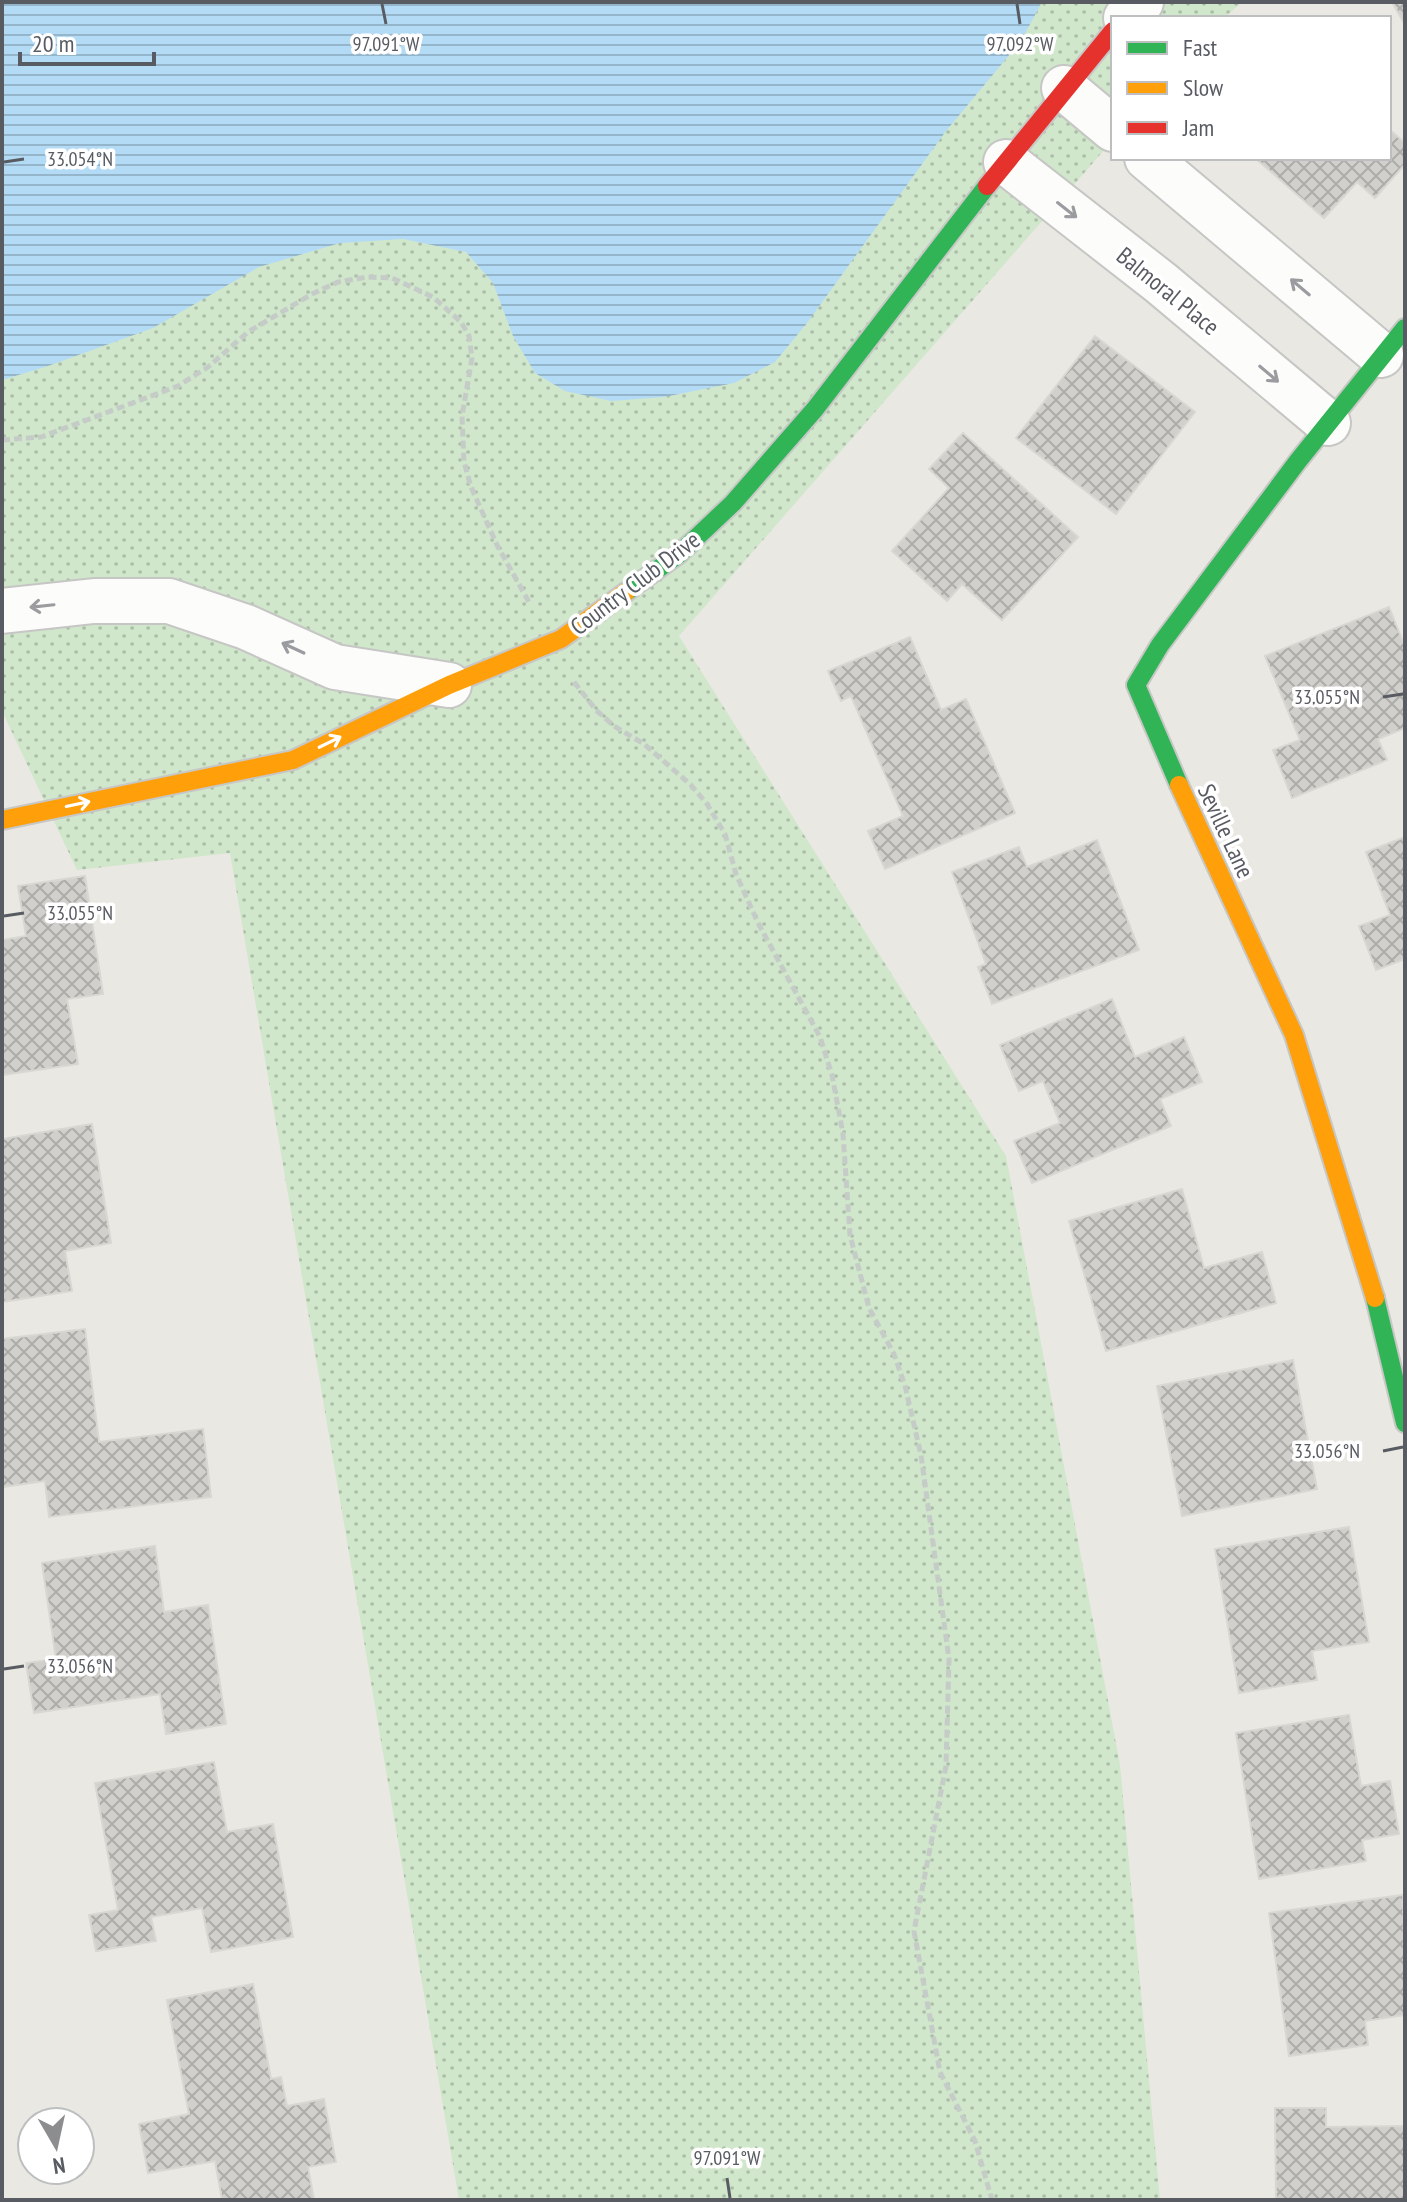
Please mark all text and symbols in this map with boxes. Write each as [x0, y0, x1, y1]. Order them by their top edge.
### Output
scale bar [20, 16, 154, 66]
legend [1111, 16, 1391, 160]
text: 20 m [32, 28, 74, 59]
text: 97.091°W [352, 31, 420, 57]
text: 97.092°W [986, 31, 1054, 57]
text: Fast [1183, 32, 1218, 63]
text: Slow [1183, 72, 1224, 103]
text: Jam [1182, 112, 1214, 143]
text: 33.054°N [47, 146, 113, 172]
one-way arrow [1056, 201, 1077, 218]
street label: Balmoral Place [1110, 240, 1226, 342]
one-way arrow [1290, 278, 1311, 296]
one-way arrow [1258, 365, 1279, 382]
street label: Country Club Drive [564, 524, 706, 642]
one-way arrow [29, 599, 56, 614]
one-way arrow [281, 640, 305, 655]
text: 33.055°N [1294, 684, 1360, 710]
one-way arrow [318, 734, 342, 749]
street label: Seville Lane [1191, 779, 1261, 883]
one-way arrow [65, 796, 91, 811]
text: 33.055°N [47, 900, 113, 926]
text: 33.056°N [1294, 1438, 1360, 1464]
text: 33.056°N [47, 1653, 113, 1679]
north arrow [16, 2106, 96, 2186]
text: 97.091°W [693, 2145, 761, 2171]
text: N [51, 2151, 67, 2181]

